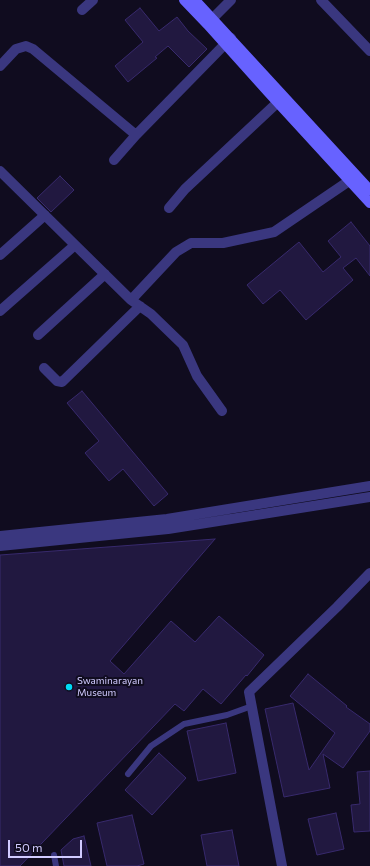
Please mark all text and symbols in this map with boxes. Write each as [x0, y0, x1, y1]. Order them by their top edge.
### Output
place label: Swaminarayan Museum [77, 675, 143, 698]
marker: Swaminarayan Museum [64, 682, 74, 692]
scale bar [10, 832, 84, 858]
text: 50 m [15, 840, 43, 854]

